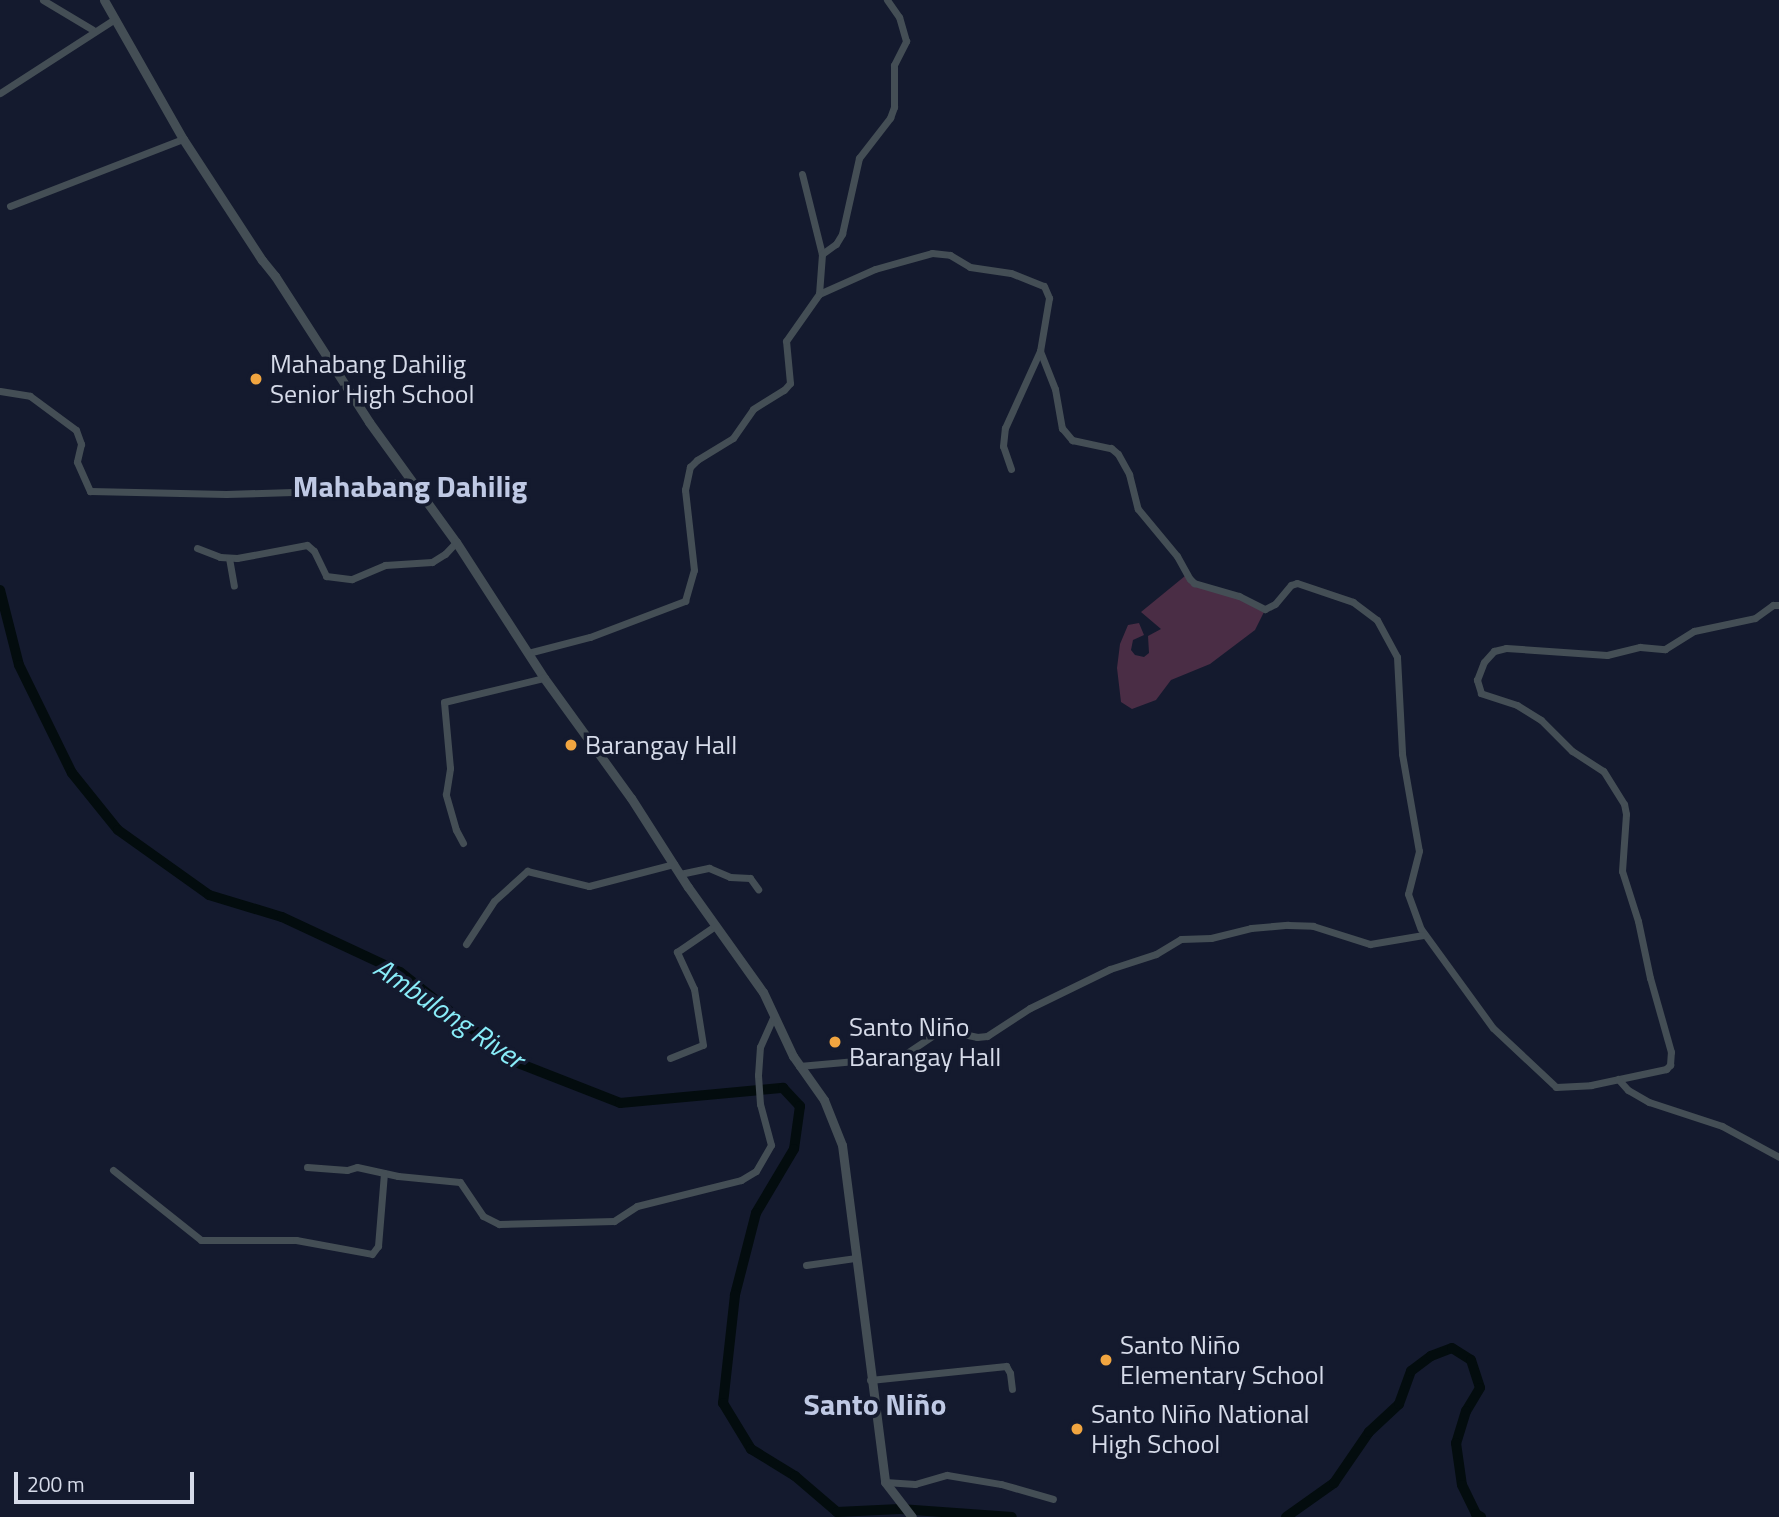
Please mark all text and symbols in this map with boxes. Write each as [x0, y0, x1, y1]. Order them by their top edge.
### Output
place label: Mahabang Dahilig Senior High School [270, 348, 474, 410]
marker: Mahabang Dahilig Senior High School [248, 371, 264, 387]
district label: Mahabang Dahilig [293, 468, 527, 504]
place label: Barangay Hall [585, 729, 737, 761]
marker: Barangay Hall [563, 737, 579, 753]
water label: Ambulong River [368, 950, 530, 1076]
place label: Santo Niño Barangay Hall [849, 1011, 1001, 1072]
marker: Santo Niño Barangay Hall [827, 1034, 843, 1050]
place label: Santo Niño Elementary School [1120, 1329, 1325, 1390]
marker: Santo Niño Elementary School [1098, 1352, 1114, 1368]
district label: Santo Niño [804, 1386, 946, 1422]
place label: Santo Niño National High School [1091, 1398, 1309, 1460]
marker: Santo Niño National High School [1069, 1421, 1085, 1437]
scale bar [18, 1458, 198, 1502]
text: 200 m [27, 1468, 84, 1500]

